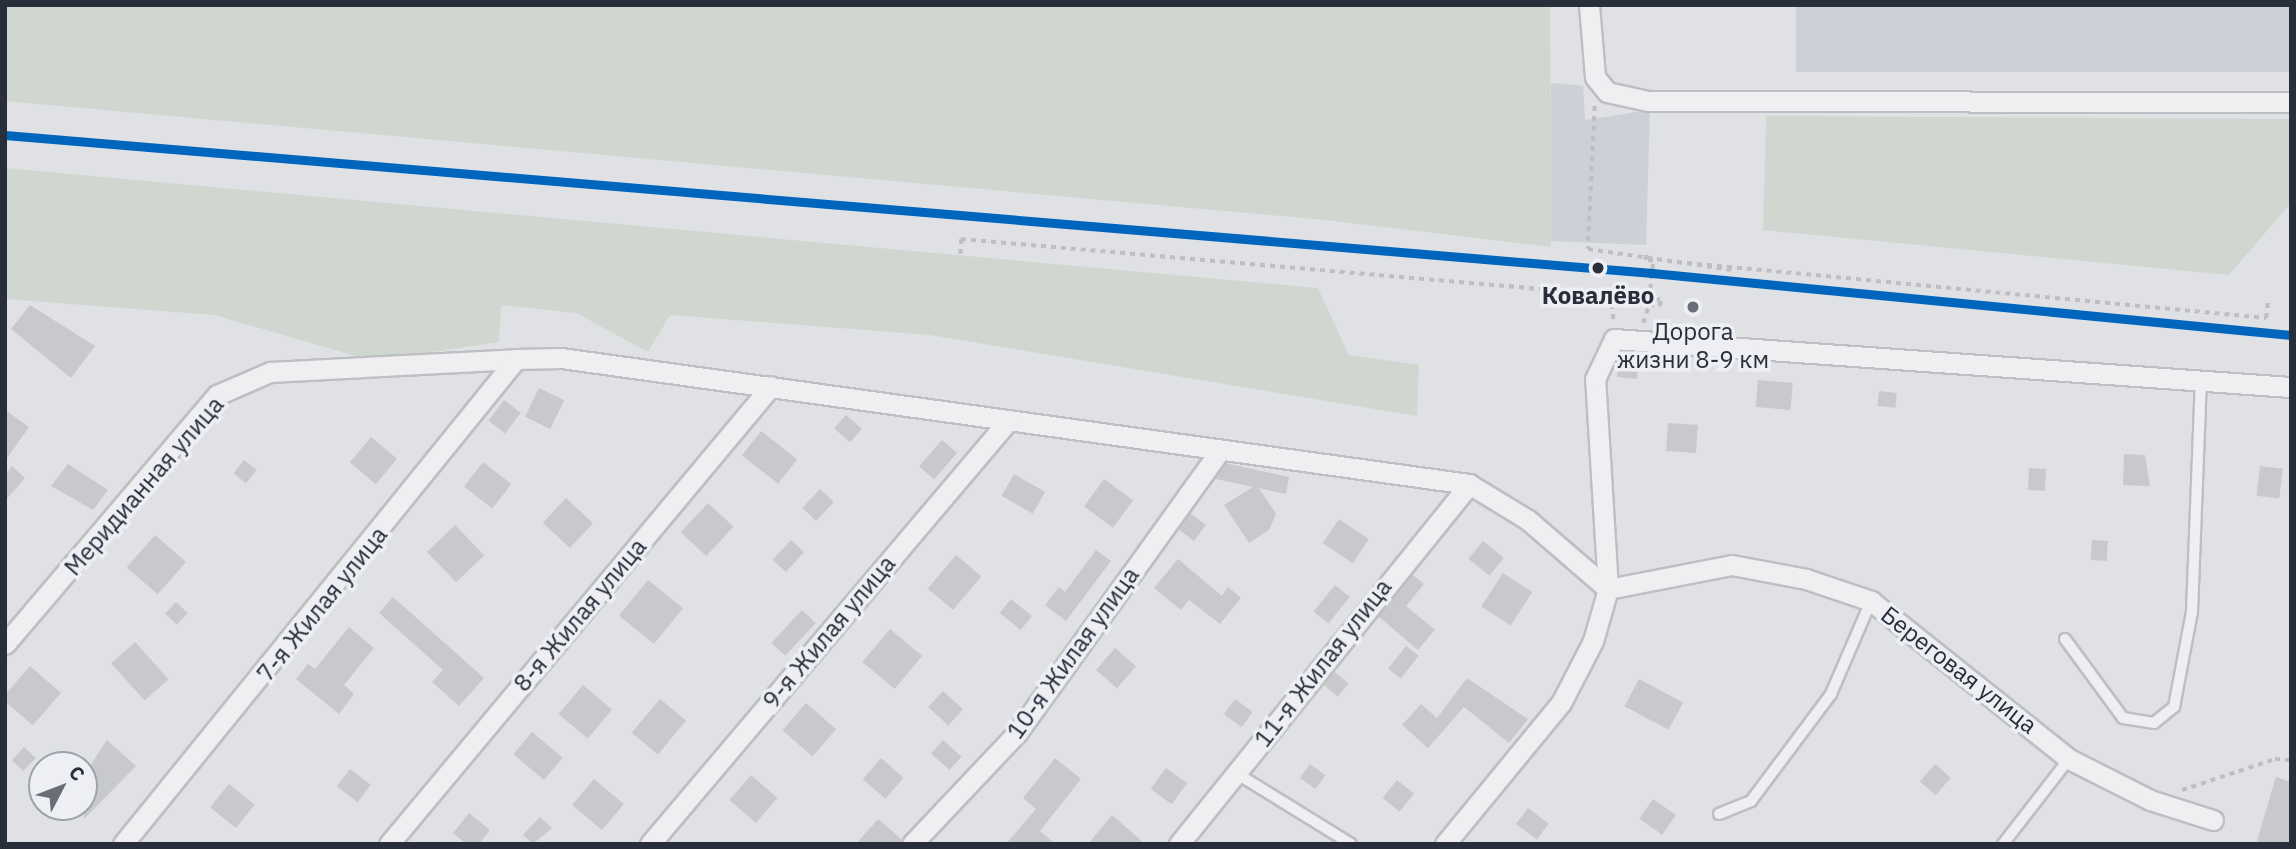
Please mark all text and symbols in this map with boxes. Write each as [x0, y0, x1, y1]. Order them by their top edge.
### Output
marker: Ковалёво [1587, 257, 1609, 279]
place label: Ковалёво [1542, 282, 1654, 310]
marker: Дорога жизни 8-9 км [1685, 299, 1701, 315]
place label: Дорога жизни 8-9 км [1617, 318, 1769, 374]
street label: Меридианная улица [58, 391, 230, 581]
street label: 7-я Жилая улица [251, 521, 393, 687]
street label: 8-я Жилая улица [508, 533, 652, 697]
street label: 9-я Жилая улица [757, 550, 901, 714]
street label: 10-я Жилая улица [1001, 561, 1145, 745]
street label: 11-я Жилая улица [1248, 573, 1398, 753]
street label: Береговая улица [1875, 600, 2043, 740]
north arrow [28, 751, 98, 821]
text: С [64, 761, 90, 786]

